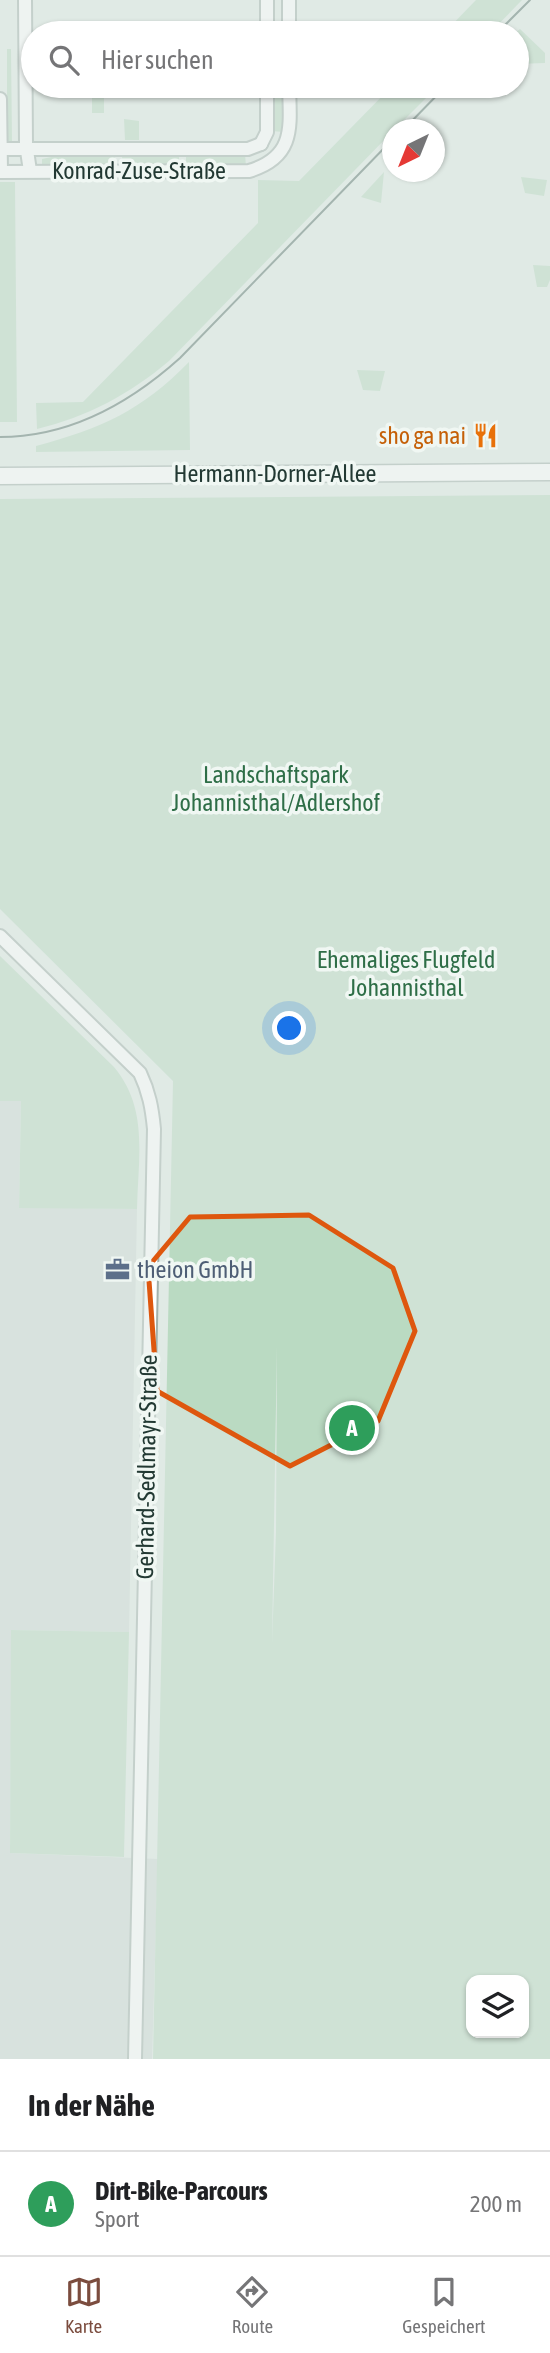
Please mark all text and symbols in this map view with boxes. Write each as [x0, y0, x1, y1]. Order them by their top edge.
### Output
search box [21, 21, 529, 98]
icon: search [45, 41, 83, 79]
text: Hier suchen [101, 45, 214, 75]
north arrow [382, 119, 445, 182]
street label: Konrad-Zuse-Straße [52, 157, 226, 184]
place label: sho ga nai [379, 422, 466, 449]
restaurant icon: sho ga nai [472, 422, 500, 450]
street label: Hermann-Dorner-Allee [174, 460, 376, 487]
park label: Landschaftspark Johannisthal/Adlershof [172, 761, 381, 816]
park label: Ehemaliges Flugfeld Johannisthal [317, 946, 495, 1001]
your location [272, 1011, 306, 1045]
office icon: theion GmbH [103, 1256, 131, 1284]
place label: theion GmbH [137, 1256, 254, 1283]
street label: Gerhard-Sedlmayr-Straße [131, 1354, 162, 1580]
pin: A [329, 1402, 375, 1454]
map controls [466, 1975, 529, 2038]
button: layers [466, 1975, 529, 2038]
text: In der Nähe [28, 2088, 155, 2122]
text: Dirt-Bike-Parcours [95, 2176, 268, 2206]
text: A [45, 2191, 57, 2217]
text: 200 m [470, 2191, 522, 2217]
text: Sport [95, 2206, 140, 2232]
tab: Karte [65, 2273, 103, 2337]
tab: Route [232, 2273, 273, 2337]
tab: Gespeichert [402, 2273, 485, 2337]

